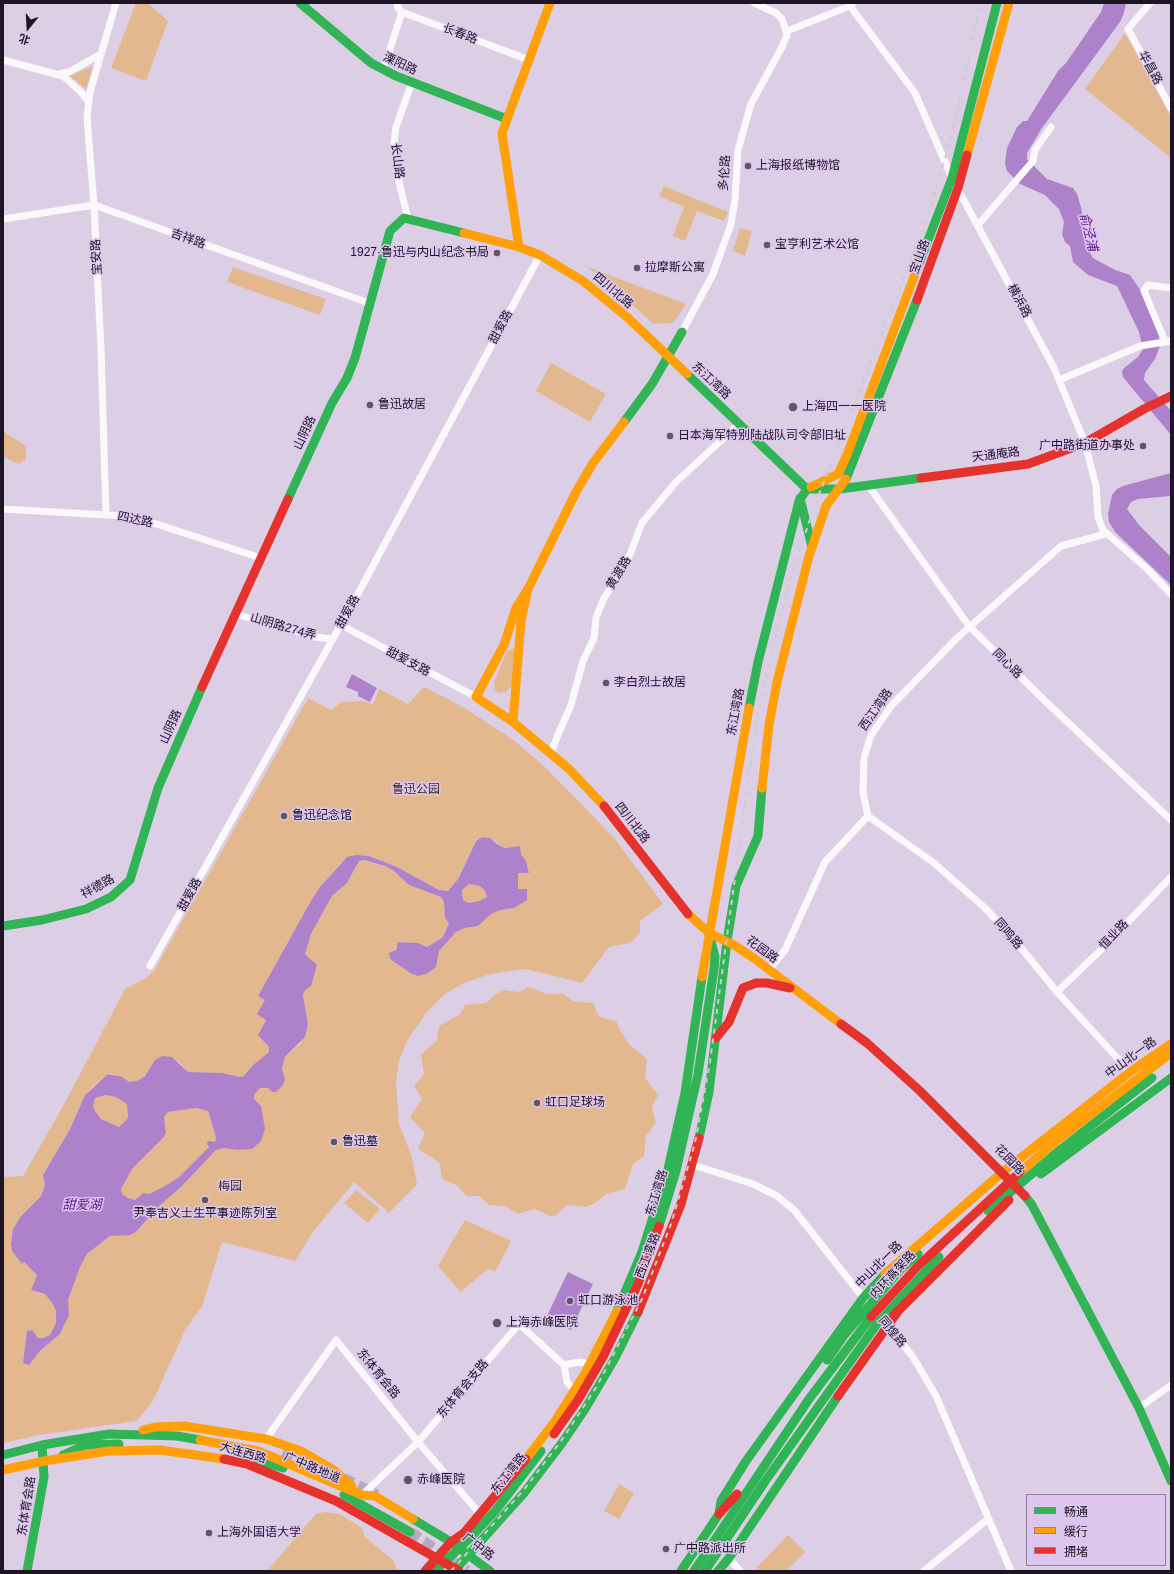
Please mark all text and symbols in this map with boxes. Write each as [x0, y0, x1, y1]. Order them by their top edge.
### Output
north arrow [8, 8, 48, 48]
street label: 长春路 [441, 21, 479, 47]
text: 北 [17, 32, 31, 47]
street label: 华昌路 [1135, 49, 1165, 87]
street label: 溧阳路 [381, 50, 419, 78]
street label: 长山路 [388, 142, 406, 180]
street label: 多伦路 [717, 155, 733, 191]
place label: 上海报纸博物馆 [756, 159, 840, 173]
marker: 上海报纸博物馆 [743, 161, 753, 171]
water label: 俞泾浦 [1076, 211, 1100, 253]
street label: 吉祥路 [169, 226, 207, 252]
place label: 宝亨利艺术公馆 [775, 238, 859, 252]
street label: 宝山路 [907, 238, 933, 276]
street label: 宝安路 [89, 239, 105, 275]
marker: 宝亨利艺术公馆 [762, 240, 772, 250]
place label: 1927·鲁迅与内山纪念书局 [350, 246, 489, 260]
marker: 1927·鲁迅与内山纪念书局 [492, 248, 502, 258]
place label: 拉摩斯公寓 [645, 261, 705, 275]
marker: 拉摩斯公寓 [632, 263, 642, 273]
street label: 四川北路 [590, 270, 636, 312]
street label: 横浜路 [1004, 282, 1034, 320]
street label: 甜爱路 [486, 308, 516, 346]
street label: 东江湾路 [689, 359, 733, 403]
place label: 鲁迅故居 [378, 398, 426, 412]
marker: 鲁迅故居 [365, 400, 375, 410]
place label: 上海四一一医院 [802, 400, 886, 414]
marker: 上海四一一医院 [787, 401, 799, 413]
street label: 山阴路 [291, 414, 319, 452]
place label: 日本海军特别陆战队司令部旧址 [678, 429, 846, 443]
marker: 日本海军特别陆战队司令部旧址 [665, 431, 675, 441]
place label: 广中路街道办事处 [1039, 439, 1135, 453]
marker: 广中路街道办事处 [1138, 441, 1148, 451]
street label: 天通庵路 [971, 445, 1021, 465]
street label: 四达路 [116, 509, 154, 531]
street label: 黄渡路 [604, 554, 634, 592]
street label: 甜爱路 [333, 593, 363, 631]
street label: 山阴路274弄 [248, 611, 318, 643]
street label: 甜爱支路 [383, 644, 433, 680]
street label: 同心路 [989, 646, 1025, 682]
place label: 李白烈士故居 [614, 676, 686, 690]
marker: 李白烈士故居 [601, 678, 611, 688]
street label: 西江湾路 [856, 686, 896, 734]
street label: 东江湾路 [724, 687, 748, 737]
street label: 山阴路 [157, 708, 185, 746]
park label: 鲁迅公园 [392, 783, 440, 797]
street label: 四川北路 [612, 800, 652, 846]
place label: 鲁迅纪念馆 [292, 809, 352, 823]
marker: 鲁迅纪念馆 [279, 811, 289, 821]
street label: 祥德路 [79, 872, 117, 902]
street label: 甜爱路 [175, 876, 205, 914]
street label: 同鸣路 [991, 916, 1025, 952]
street label: 恒业路 [1096, 917, 1132, 953]
street label: 花园路 [743, 934, 781, 966]
street label: 中山北一路 [1102, 1035, 1160, 1081]
place label: 虹口足球场 [545, 1096, 605, 1110]
marker: 虹口足球场 [532, 1098, 542, 1108]
place label: 鲁迅墓 [342, 1135, 378, 1149]
marker: 鲁迅墓 [329, 1137, 339, 1147]
street label: 花园路 [991, 1142, 1027, 1178]
street label: 东江湾路 [643, 1168, 671, 1218]
park label: 梅园 [218, 1180, 242, 1194]
marker: 尹奉吉义士生平事迹陈列室 [200, 1195, 210, 1205]
water label: 甜爱湖 [63, 1197, 101, 1213]
place label: 尹奉吉义士生平事迹陈列室 [133, 1207, 277, 1221]
street label: 西江湾路 [633, 1231, 663, 1281]
street label: 中山北一路 [853, 1239, 905, 1291]
street label: 内环高架路 [867, 1248, 919, 1302]
place label: 虹口游泳池 [578, 1294, 638, 1308]
marker: 虹口游泳池 [565, 1296, 575, 1306]
street label: 同煌路 [875, 1314, 909, 1350]
place label: 上海赤峰医院 [506, 1316, 578, 1330]
marker: 上海赤峰医院 [491, 1317, 503, 1329]
street label: 东体育会路 [354, 1346, 402, 1402]
street label: 东体育会支路 [434, 1357, 492, 1421]
street label: 大连西路 [218, 1439, 268, 1467]
street label: 广中路地道 [282, 1450, 342, 1486]
street label: 东江湾路 [489, 1451, 529, 1497]
place label: 赤峰医院 [417, 1473, 465, 1487]
marker: 赤峰医院 [402, 1474, 414, 1486]
street label: 东体育会路 [15, 1475, 39, 1537]
legend [1026, 1494, 1166, 1566]
text: 畅通 [1064, 1505, 1088, 1519]
text: 缓行 [1064, 1525, 1088, 1539]
place label: 上海外国语大学 [217, 1526, 301, 1540]
marker: 上海外国语大学 [204, 1528, 214, 1538]
street label: 广中路 [459, 1530, 497, 1564]
place label: 广中路派出所 [674, 1542, 746, 1556]
marker: 广中路派出所 [661, 1544, 671, 1554]
text: 拥堵 [1064, 1545, 1088, 1559]

